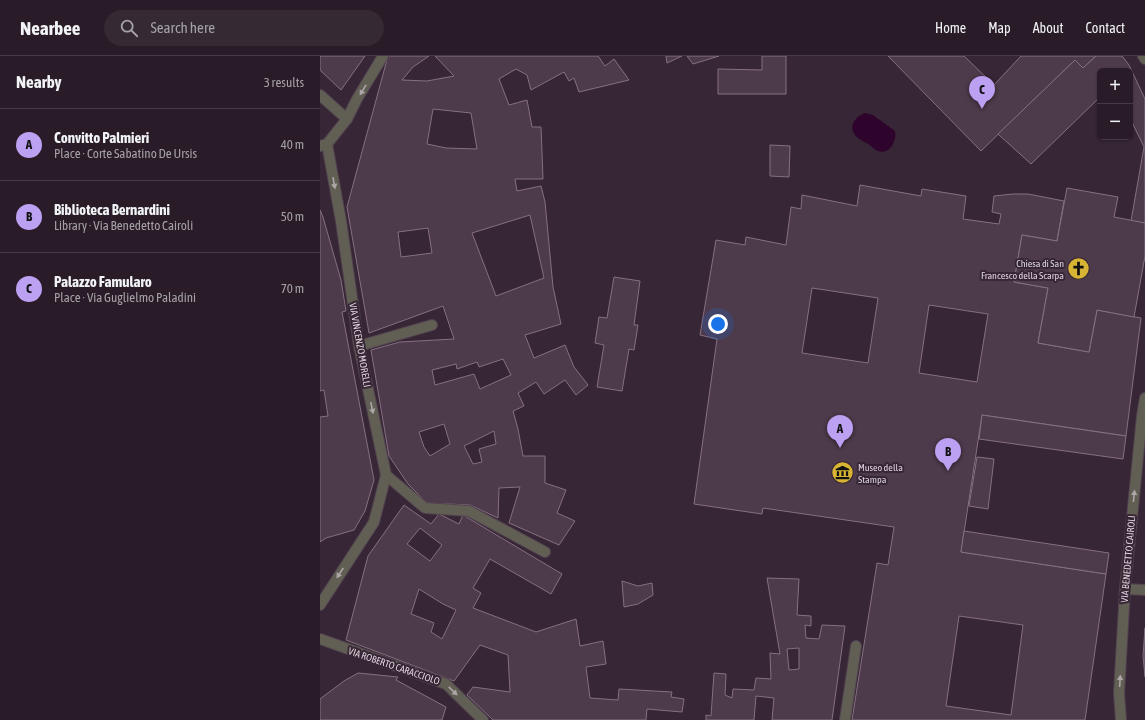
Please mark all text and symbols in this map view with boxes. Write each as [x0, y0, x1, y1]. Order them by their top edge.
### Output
search box [104, 10, 384, 46]
text: Nearbee [20, 17, 80, 39]
icon: search [118, 17, 140, 39]
text: Search here [150, 19, 215, 36]
text: Home [935, 20, 966, 36]
text: Map [988, 20, 1011, 36]
text: About [1033, 20, 1064, 36]
text: Contact [1086, 20, 1125, 36]
map controls [1097, 68, 1133, 140]
button: + [1097, 68, 1133, 104]
text: Nearby [16, 72, 62, 92]
text: 3 results [264, 75, 304, 90]
pin: C [969, 76, 995, 109]
one-way arrow [359, 84, 366, 96]
button: − [1097, 104, 1133, 140]
text: Convitto Palmieri [54, 129, 149, 146]
text: A [26, 137, 32, 152]
text: 40 m [281, 137, 304, 152]
text: Place · Corte Sabatino De Ursis [54, 146, 197, 161]
one-way arrow [331, 177, 337, 189]
text: Biblioteca Bernardini [54, 201, 170, 218]
text: B [26, 209, 32, 224]
text: 50 m [281, 209, 304, 224]
text: Library · Via Benedetto Cairoli [54, 218, 193, 233]
church icon: Chiesa di San Francesco della Scarpa [1066, 256, 1092, 282]
place label: Chiesa di San Francesco della Scarpa [981, 258, 1064, 281]
text: Palazzo Famularo [54, 273, 152, 290]
text: C [26, 281, 32, 296]
text: 70 m [281, 281, 304, 296]
text: Place · Via Guglielmo Paladini [54, 290, 196, 305]
street label: VIA VINCENZO MORELLI [347, 302, 373, 388]
your location [708, 314, 728, 334]
one-way arrow [369, 401, 375, 414]
pin: A [827, 415, 853, 448]
pin: B [935, 438, 961, 471]
museum icon: Museo della Stampa [829, 460, 855, 486]
place label: Museo della Stampa [858, 462, 903, 485]
one-way arrow [1131, 490, 1137, 502]
street label: VIA BENEDETTO CAIROLI [1119, 515, 1137, 603]
one-way arrow [337, 567, 344, 579]
street label: VIA ROBERTO CARACCIOLO [347, 645, 441, 687]
one-way arrow [1117, 674, 1123, 687]
one-way arrow [448, 686, 457, 695]

